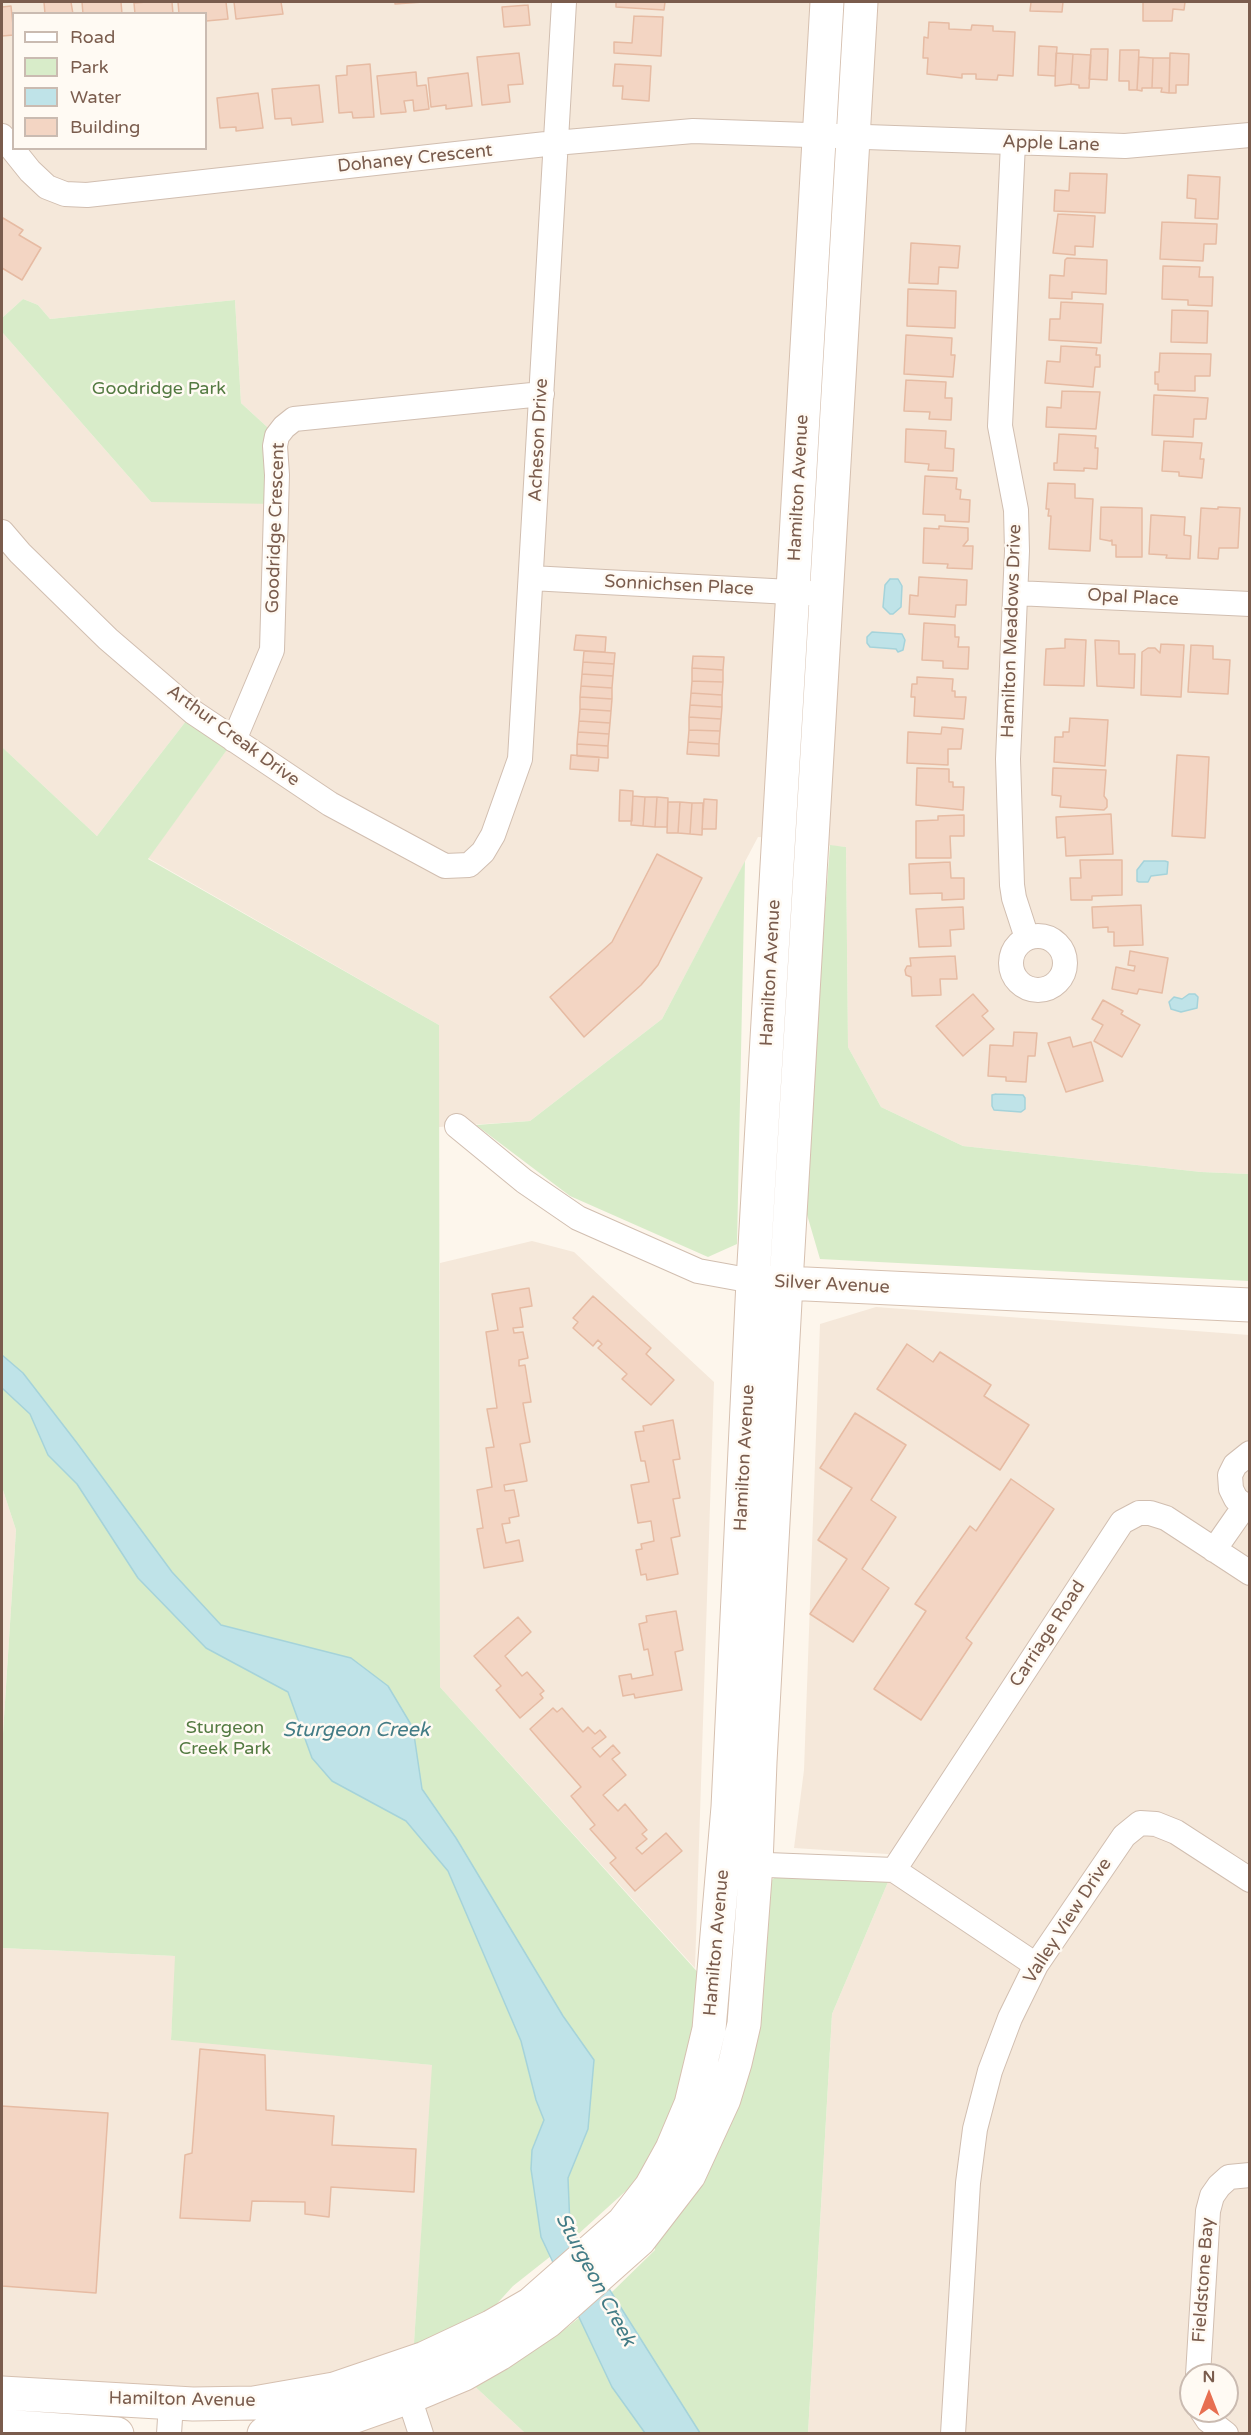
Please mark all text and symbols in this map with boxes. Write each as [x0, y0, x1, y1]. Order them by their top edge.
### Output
legend [12, 12, 207, 150]
text: Road [70, 26, 115, 48]
text: Park [70, 56, 108, 78]
text: Water [70, 86, 121, 108]
text: Building [70, 116, 140, 138]
street label: Apple Lane [1002, 132, 1100, 156]
street label: Dohaney Crescent [336, 140, 494, 178]
park label: Goodridge Park [92, 378, 226, 400]
street label: Acheson Drive [525, 378, 553, 502]
street label: Hamilton Avenue [784, 414, 814, 562]
street label: Goodridge Crescent [262, 442, 290, 614]
street label: Hamilton Meadows Drive [997, 524, 1027, 738]
street label: Sonnichsen Place [604, 571, 754, 601]
street label: Opal Place [1087, 585, 1179, 611]
street label: Arthur Creak Drive [162, 681, 304, 791]
street label: Hamilton Avenue [756, 899, 786, 1047]
street label: Silver Avenue [774, 1271, 890, 1299]
street label: Hamilton Avenue [730, 1384, 760, 1532]
street label: Carriage Road [1006, 1577, 1090, 1691]
park label: Sturgeon Creek Park [179, 1717, 271, 1760]
water label: Sturgeon Creek [282, 1719, 430, 1743]
street label: Valley View Drive [1019, 1854, 1117, 1988]
street label: Hamilton Avenue [700, 1869, 734, 2017]
water label: Sturgeon Creek [550, 2209, 640, 2351]
street label: Fieldstone Bay [1189, 2217, 1219, 2343]
north arrow [1179, 2363, 1239, 2423]
text: N [1203, 2367, 1215, 2387]
street label: Hamilton Avenue [108, 2388, 256, 2412]

